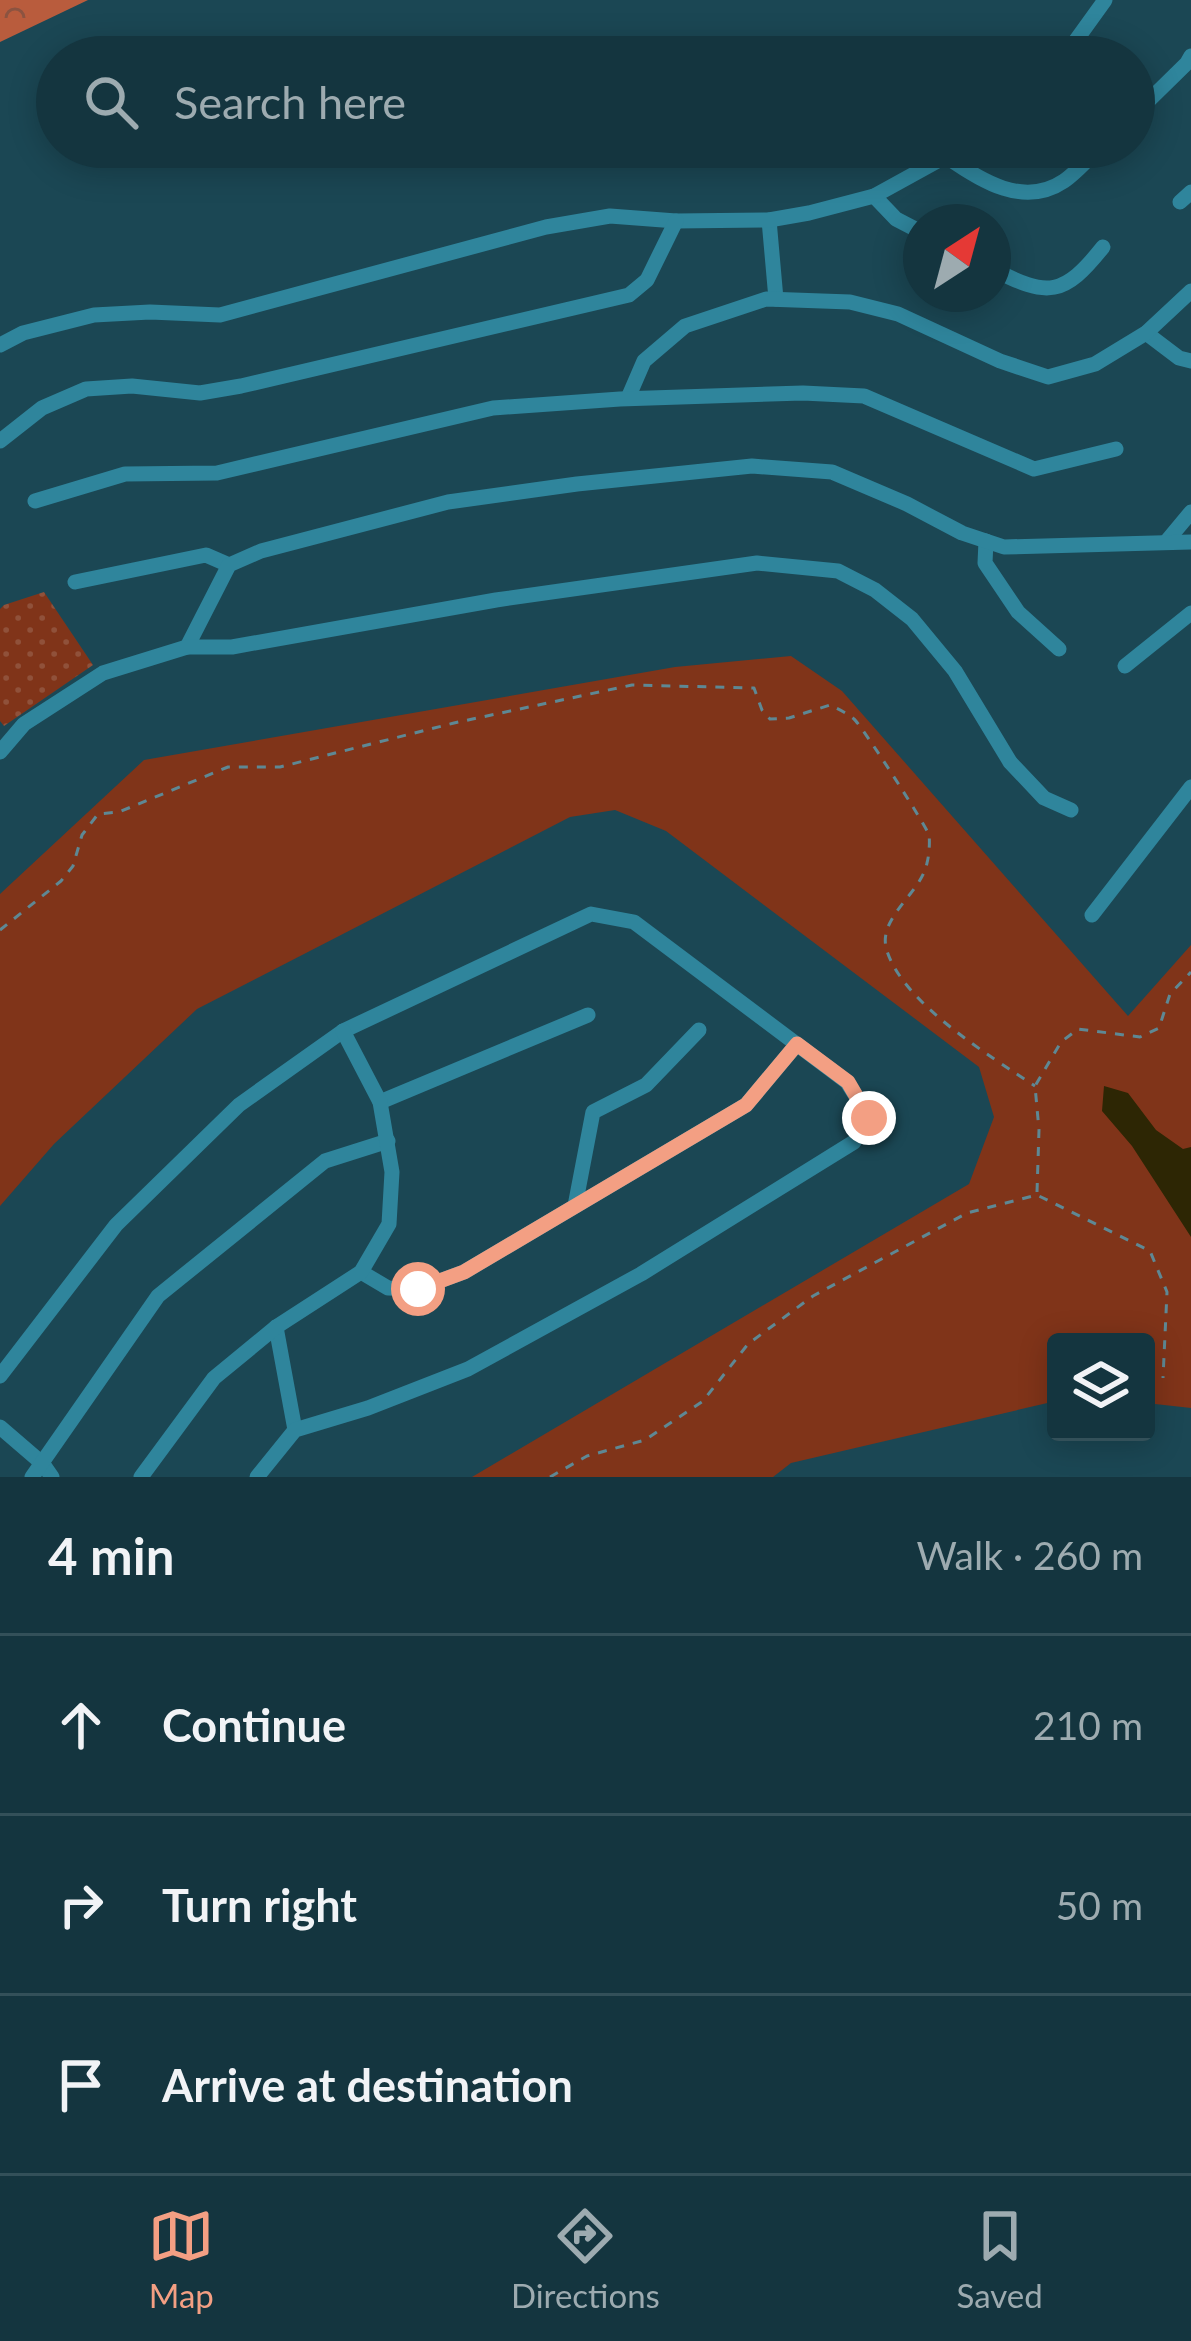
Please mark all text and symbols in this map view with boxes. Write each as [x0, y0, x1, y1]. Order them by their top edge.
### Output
search box [36, 36, 1155, 168]
icon: search [78, 69, 144, 135]
text: Search here [174, 75, 406, 129]
north arrow [903, 204, 1011, 312]
route end [842, 1091, 896, 1145]
route start [391, 1262, 445, 1316]
map controls [1047, 1333, 1155, 1441]
button: layers [1047, 1333, 1155, 1441]
text: 4 min [48, 1525, 174, 1586]
text: Walk · 260 m [916, 1532, 1143, 1578]
icon: ahead [48, 1692, 114, 1758]
text: Continue [162, 1698, 346, 1752]
text: 210 m [1033, 1702, 1143, 1748]
icon: right [48, 1872, 114, 1938]
text: Turn right [162, 1878, 357, 1932]
text: 50 m [1056, 1882, 1143, 1928]
icon: arrive [48, 2052, 114, 2118]
text: Arrive at destination [162, 2058, 573, 2112]
tab: Map [148, 2203, 214, 2315]
tab: Directions [511, 2203, 660, 2315]
tab: Saved [956, 2203, 1043, 2315]

